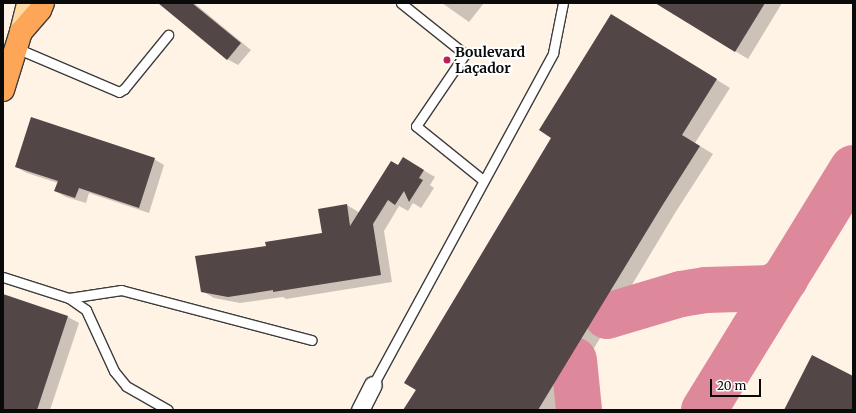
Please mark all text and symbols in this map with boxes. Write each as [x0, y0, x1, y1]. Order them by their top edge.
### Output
place label: Boulevard Laçador [455, 44, 525, 76]
marker: Boulevard Laçador [442, 55, 452, 65]
scale bar [712, 371, 763, 397]
text: 20 m [717, 378, 746, 393]

